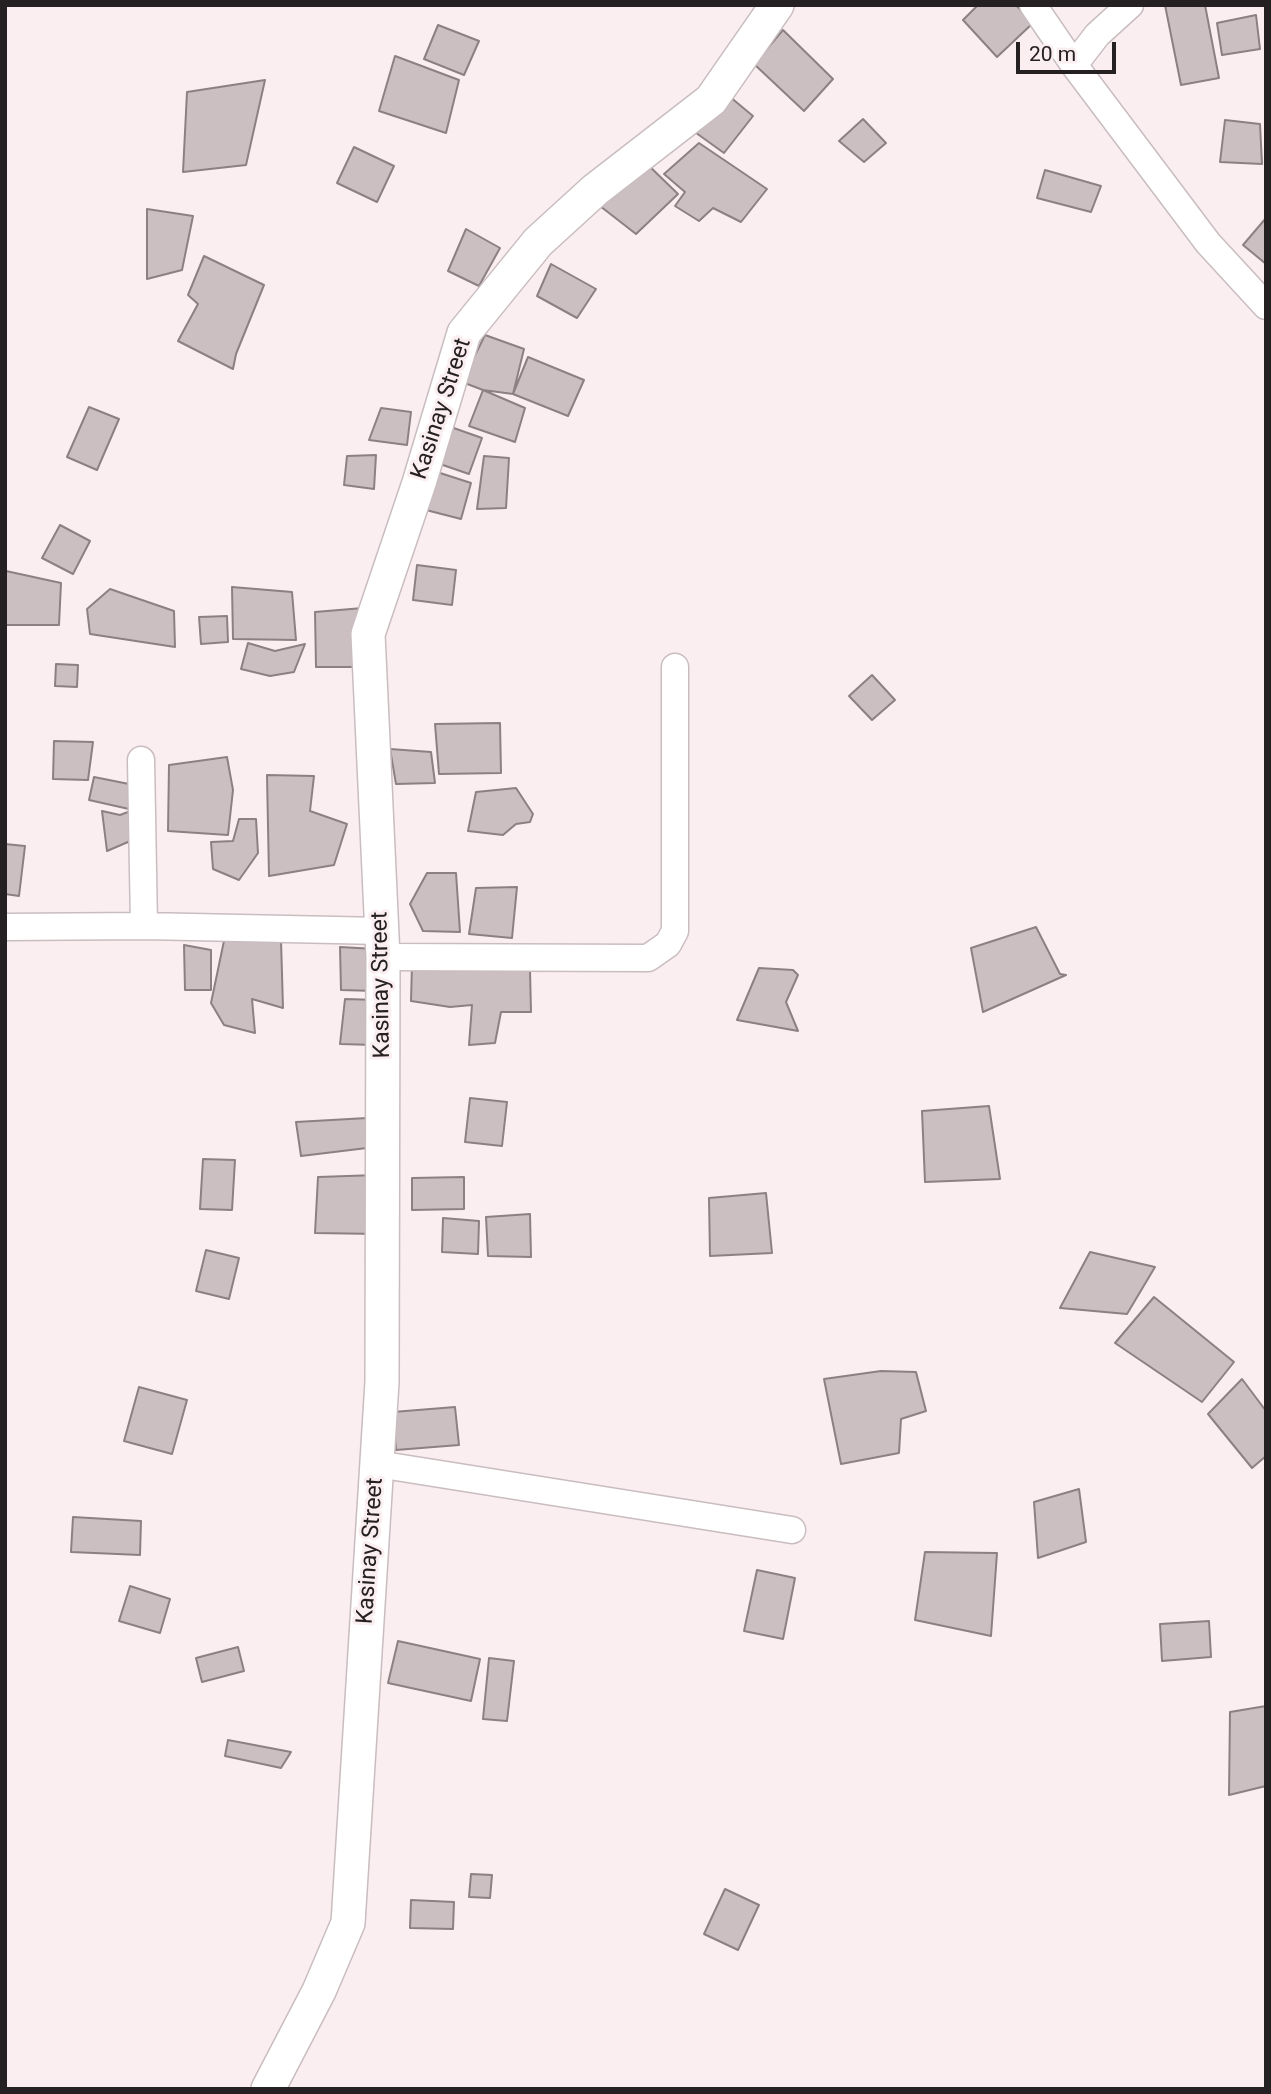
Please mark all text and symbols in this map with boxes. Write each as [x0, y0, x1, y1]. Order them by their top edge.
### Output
scale bar [1019, 28, 1119, 72]
text: 20 m [1029, 42, 1076, 66]
street label: Kasinay Street [406, 335, 478, 483]
street label: Kasinay Street [367, 911, 397, 1059]
street label: Kasinay Street [352, 1477, 390, 1625]

